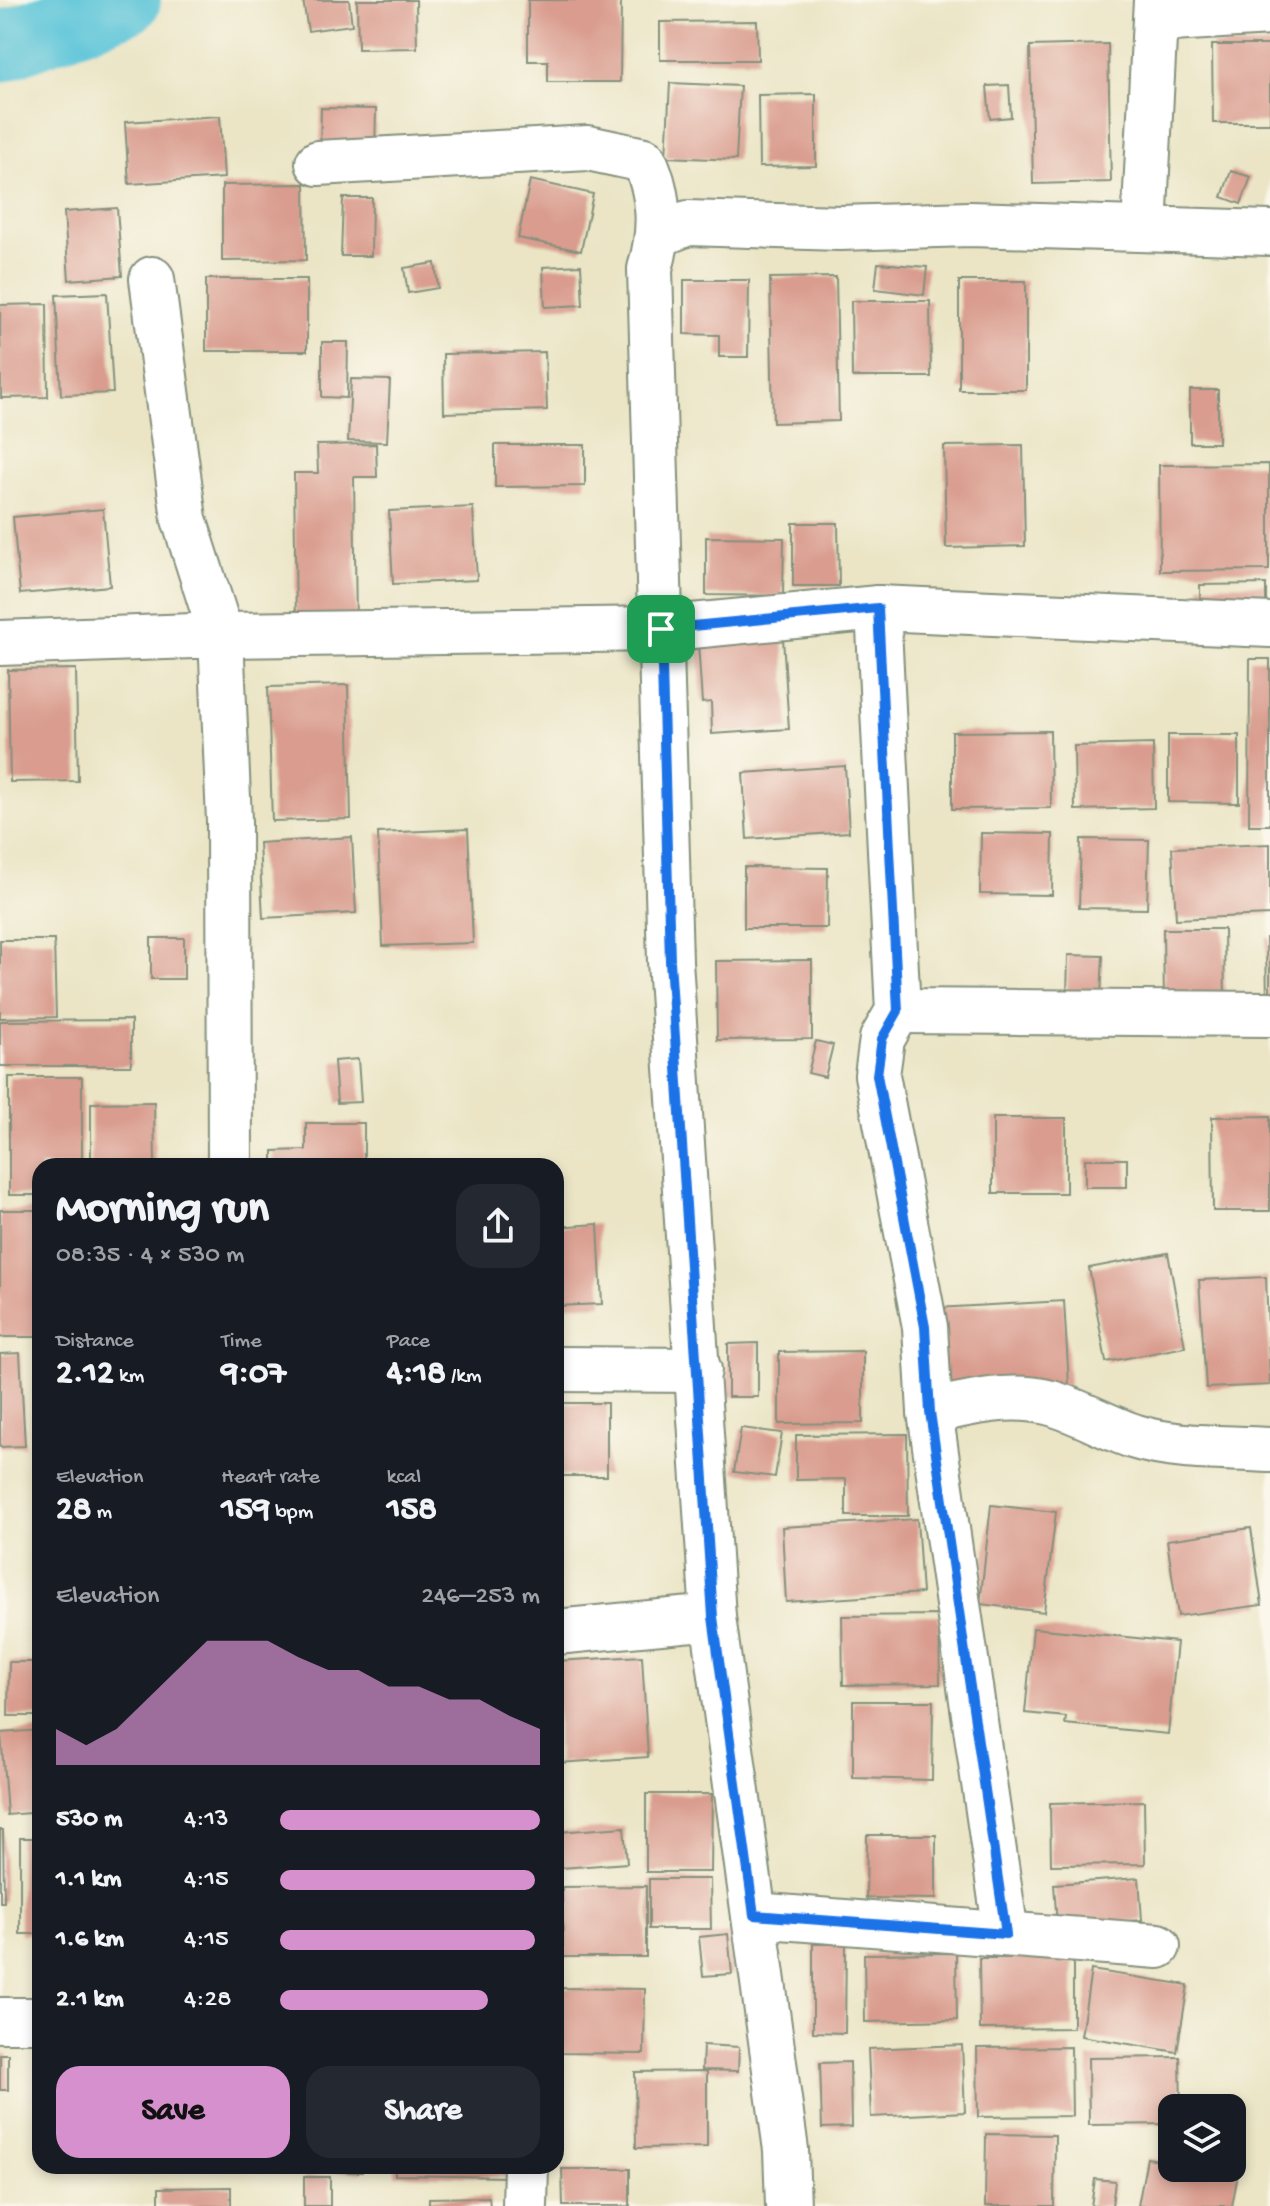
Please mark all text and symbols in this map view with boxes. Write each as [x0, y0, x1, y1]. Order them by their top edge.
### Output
pin [627, 595, 695, 663]
icon: arrive [639, 607, 683, 651]
button: share [456, 1184, 540, 1268]
text: Morning run [56, 1185, 269, 1237]
text: 08:35 · 4 × 530 m [56, 1241, 245, 1272]
text: Distance [56, 1329, 134, 1355]
text: Time [221, 1329, 262, 1355]
text: Pace [387, 1329, 430, 1355]
text: 2.12 [56, 1355, 114, 1395]
text: 9:07 [221, 1355, 286, 1395]
text: 4:18 [387, 1355, 446, 1395]
text: km [114, 1364, 144, 1390]
text: /km [446, 1364, 482, 1390]
text: Elevation [56, 1465, 143, 1491]
text: Heart rate [221, 1465, 320, 1491]
text: kcal [387, 1465, 421, 1491]
text: 28 [56, 1491, 91, 1531]
text: 159 [221, 1491, 270, 1531]
text: 158 [387, 1491, 437, 1531]
text: m [91, 1500, 112, 1526]
text: bpm [270, 1500, 313, 1526]
text: Elevation [56, 1582, 159, 1613]
text: 246–253 m [421, 1582, 540, 1613]
text: 530 m [56, 1805, 123, 1836]
text: 4:13 [184, 1805, 228, 1836]
text: 1.1 km [56, 1865, 121, 1896]
text: 4:15 [184, 1865, 229, 1896]
text: 1.6 km [56, 1925, 124, 1956]
text: 4:15 [184, 1925, 229, 1956]
text: 2.1 km [56, 1985, 124, 2016]
text: 4:28 [184, 1985, 231, 2016]
button: Save [56, 2066, 290, 2158]
button: Share [306, 2066, 540, 2158]
map controls [1158, 2094, 1246, 2182]
button: layers [1158, 2094, 1246, 2182]

